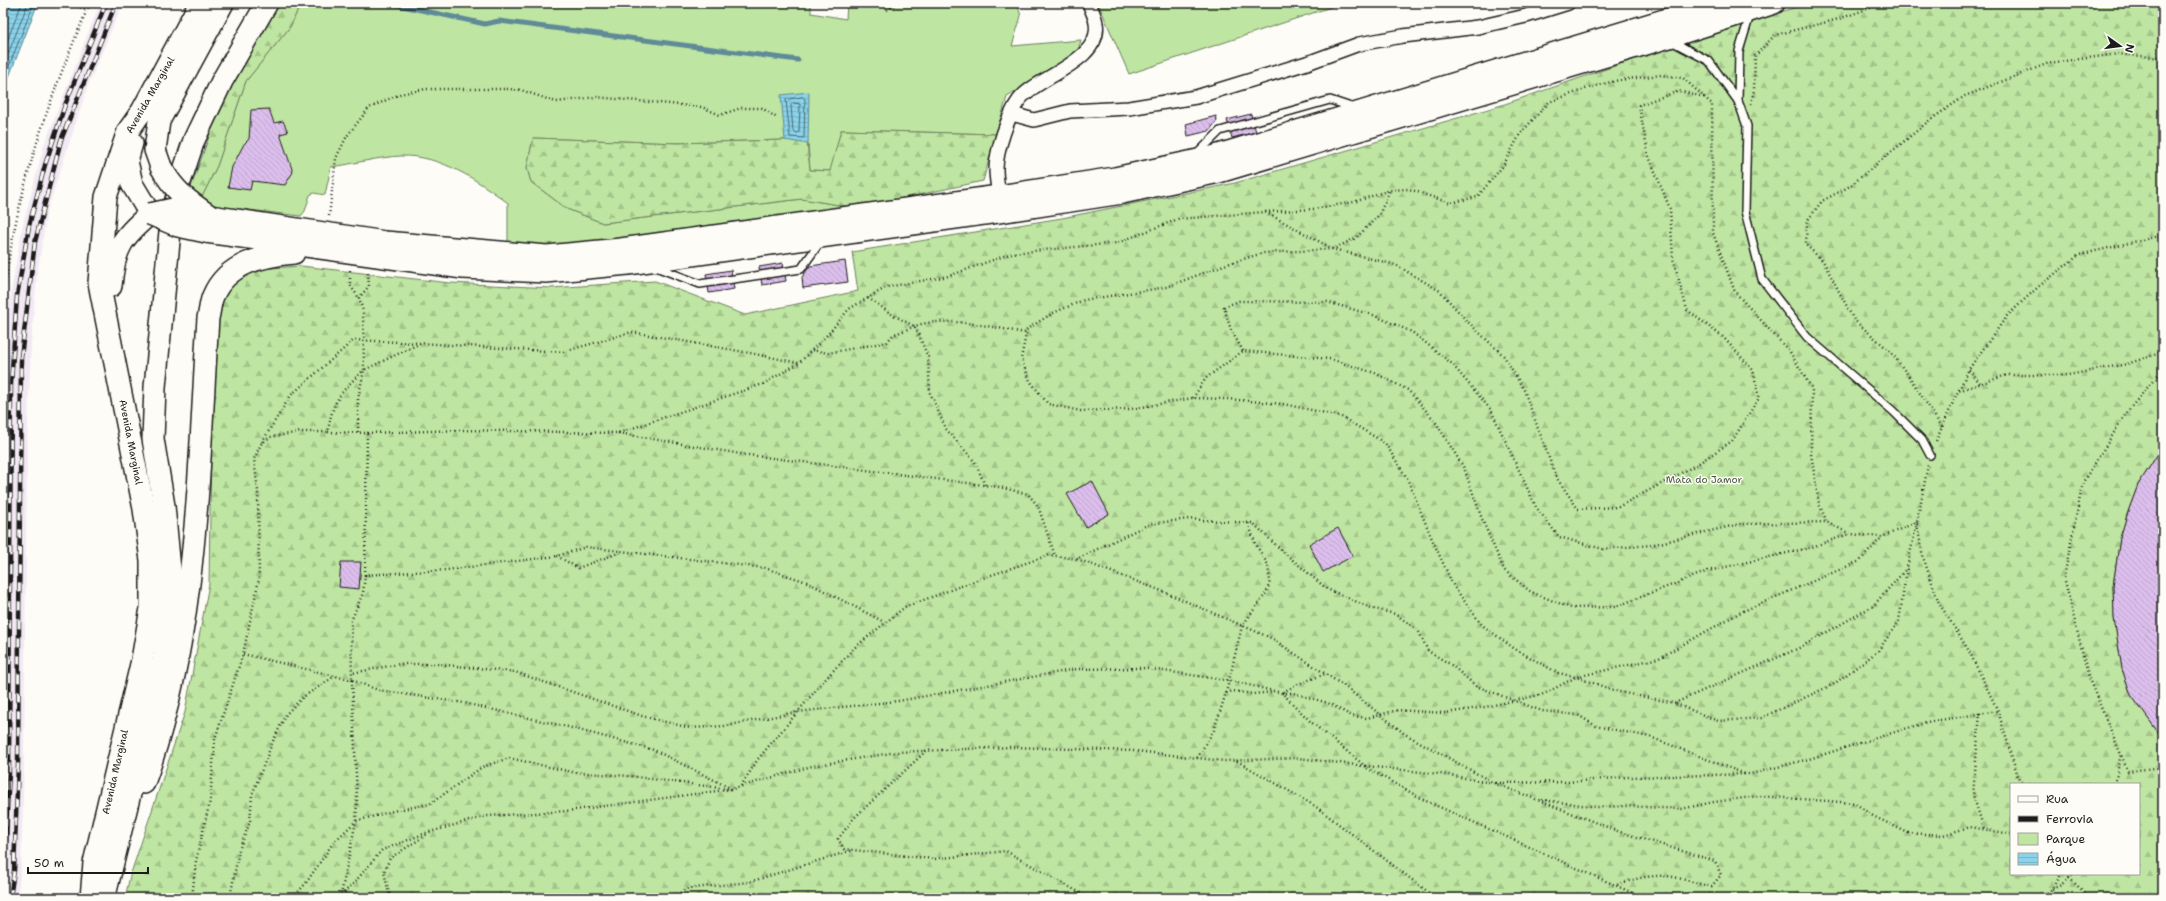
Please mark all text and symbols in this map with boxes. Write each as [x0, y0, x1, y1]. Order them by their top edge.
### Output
north arrow [2100, 26, 2140, 66]
text: N [2121, 42, 2138, 55]
street label: Avenida Marginal [123, 54, 177, 136]
street label: Avenida Marginal [116, 398, 146, 486]
park label: Mata do Jamor [1666, 473, 1742, 486]
street label: Avenida Marginal [99, 728, 131, 816]
legend [2010, 783, 2140, 875]
text: Rua [2046, 791, 2069, 807]
text: Ferrovia [2046, 811, 2094, 827]
text: Parque [2046, 831, 2085, 847]
scale bar [28, 849, 148, 875]
text: Água [2046, 851, 2077, 867]
text: 50 m [34, 855, 64, 871]

